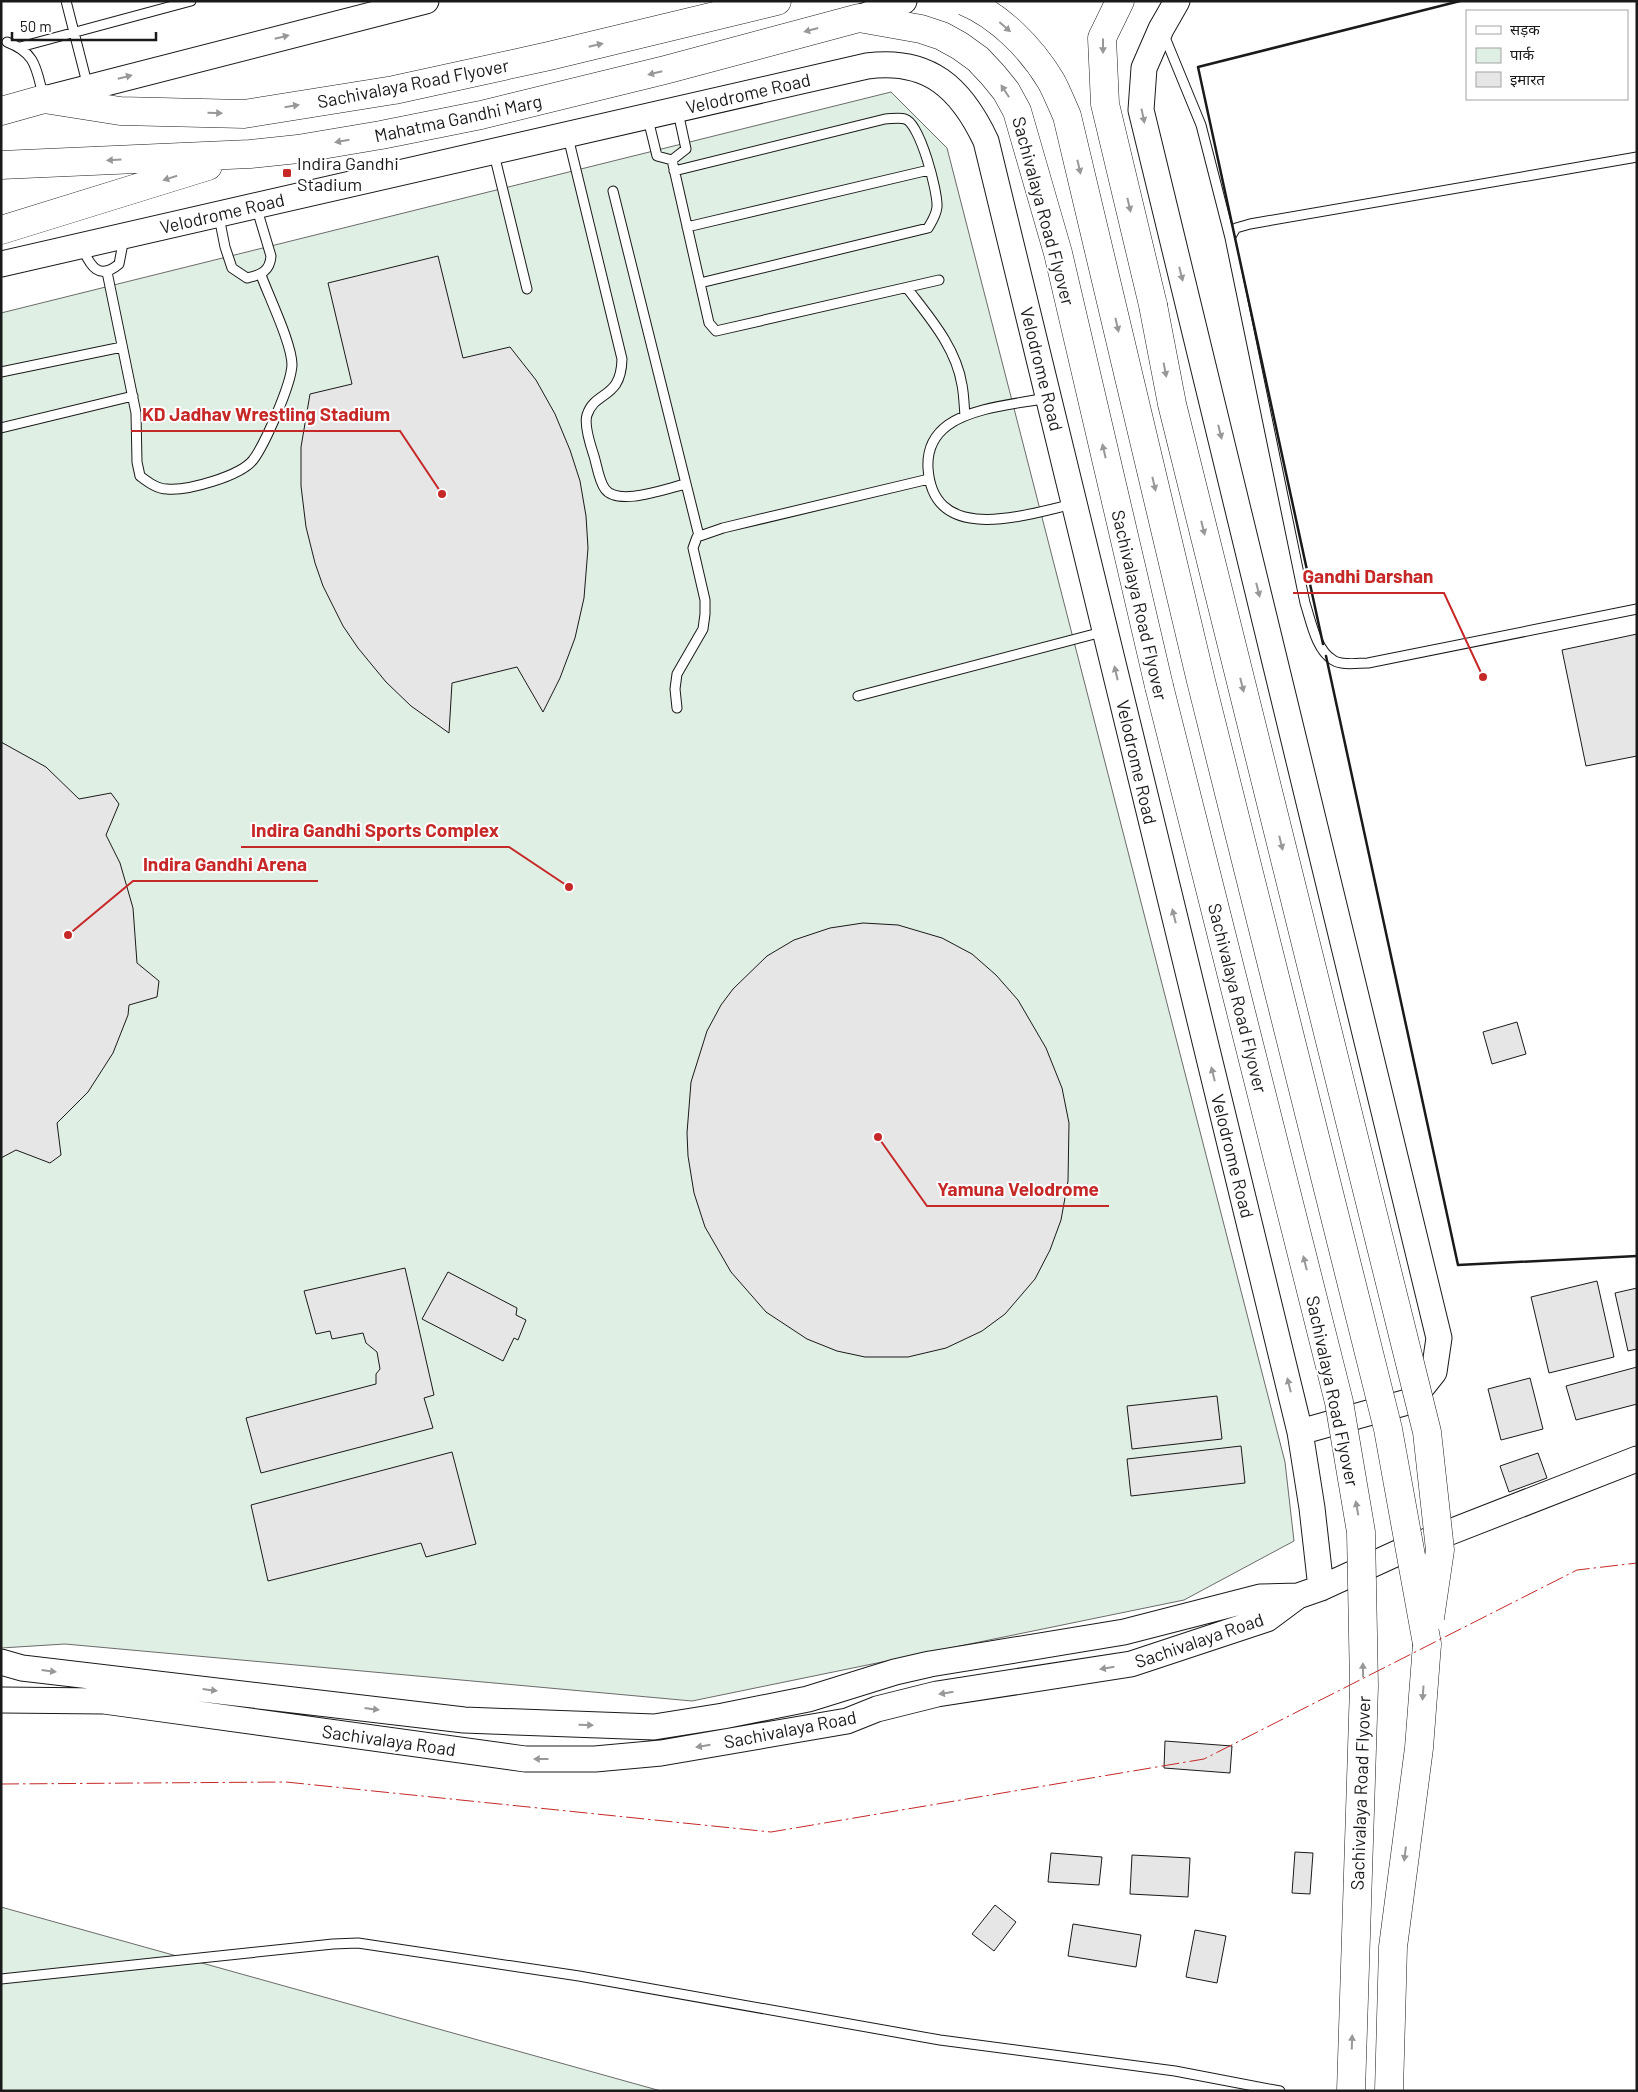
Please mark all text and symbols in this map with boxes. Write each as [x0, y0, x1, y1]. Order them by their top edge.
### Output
scale bar [12, 10, 156, 42]
legend [1466, 10, 1628, 100]
text: 50 m [20, 17, 52, 35]
text: सड़क [1510, 20, 1540, 38]
one-way arrow [998, 22, 1011, 33]
one-way arrow [804, 27, 819, 35]
one-way arrow [275, 33, 290, 41]
one-way arrow [1099, 38, 1107, 54]
one-way arrow [589, 41, 604, 49]
text: पार्क [1510, 45, 1534, 63]
street label: Sachivalaya Road Flyover [315, 54, 511, 112]
street label: Velodrome Road [684, 68, 812, 118]
one-way arrow [647, 69, 662, 77]
text: इमारत [1510, 70, 1545, 88]
one-way arrow [117, 73, 132, 81]
one-way arrow [1000, 85, 1010, 98]
street label: Mahatma Gandhi Marg [372, 90, 544, 146]
one-way arrow [284, 102, 300, 110]
one-way arrow [207, 109, 223, 117]
one-way arrow [1139, 109, 1147, 124]
street label: Sachivalaya Road Flyover [1008, 114, 1080, 308]
one-way arrow [334, 138, 350, 146]
place label: Indira Gandhi Stadium [297, 152, 399, 195]
one-way arrow [106, 157, 122, 165]
one-way arrow [1075, 160, 1083, 175]
marker: Indira Gandhi Stadium [281, 167, 293, 179]
one-way arrow [162, 174, 177, 182]
street label: Velodrome Road [158, 188, 286, 238]
one-way arrow [1125, 198, 1133, 213]
one-way arrow [1177, 267, 1185, 282]
street label: Velodrome Road [1016, 305, 1068, 433]
one-way arrow [1113, 318, 1121, 333]
one-way arrow [1162, 362, 1170, 378]
callout: KD Jadhav Wrestling Stadium [131, 397, 400, 431]
text: KD Jadhav Wrestling Stadium [142, 402, 390, 425]
one-way arrow [1216, 425, 1224, 440]
one-way arrow [1100, 443, 1108, 458]
one-way arrow [1150, 476, 1158, 491]
street label: Sachivalaya Road Flyover [1107, 508, 1173, 703]
one-way arrow [1199, 520, 1207, 535]
callout: Gandhi Darshan [1293, 559, 1444, 593]
text: Gandhi Darshan [1303, 564, 1433, 587]
one-way arrow [1254, 583, 1262, 598]
one-way arrow [1112, 665, 1120, 680]
one-way arrow [1238, 678, 1246, 693]
street label: Velodrome Road [1112, 698, 1162, 826]
callout: Indira Gandhi Sports Complex [241, 813, 509, 847]
text: Indira Gandhi Sports Complex [251, 818, 499, 841]
one-way arrow [1277, 836, 1285, 851]
callout: Indira Gandhi Arena [133, 847, 318, 881]
text: Indira Gandhi Arena [143, 852, 307, 875]
street label: Sachivalaya Road Flyover [1204, 901, 1272, 1095]
one-way arrow [1170, 909, 1178, 924]
one-way arrow [1208, 1066, 1216, 1081]
street label: Velodrome Road [1207, 1092, 1259, 1220]
callout: Yamuna Velodrome [927, 1172, 1109, 1206]
text: Yamuna Velodrome [937, 1177, 1099, 1200]
one-way arrow [1301, 1256, 1309, 1271]
street label: Sachivalaya Road Flyover [1302, 1294, 1364, 1489]
one-way arrow [1285, 1377, 1293, 1392]
one-way arrow [1353, 1499, 1361, 1515]
street label: Sachivalaya Road [1132, 1608, 1266, 1672]
one-way arrow [1359, 1661, 1367, 1677]
one-way arrow [1099, 1664, 1115, 1672]
one-way arrow [41, 1667, 57, 1675]
one-way arrow [1419, 1685, 1427, 1701]
one-way arrow [203, 1686, 219, 1694]
one-way arrow [938, 1689, 954, 1697]
street label: Sachivalaya Road Flyover [1346, 1695, 1374, 1891]
one-way arrow [364, 1705, 380, 1713]
street label: Sachivalaya Road [722, 1705, 858, 1753]
street label: Sachivalaya Road [321, 1720, 457, 1760]
one-way arrow [578, 1721, 594, 1729]
one-way arrow [694, 1742, 710, 1750]
one-way arrow [533, 1755, 549, 1763]
one-way arrow [1401, 1846, 1409, 1862]
one-way arrow [1348, 2034, 1356, 2050]

